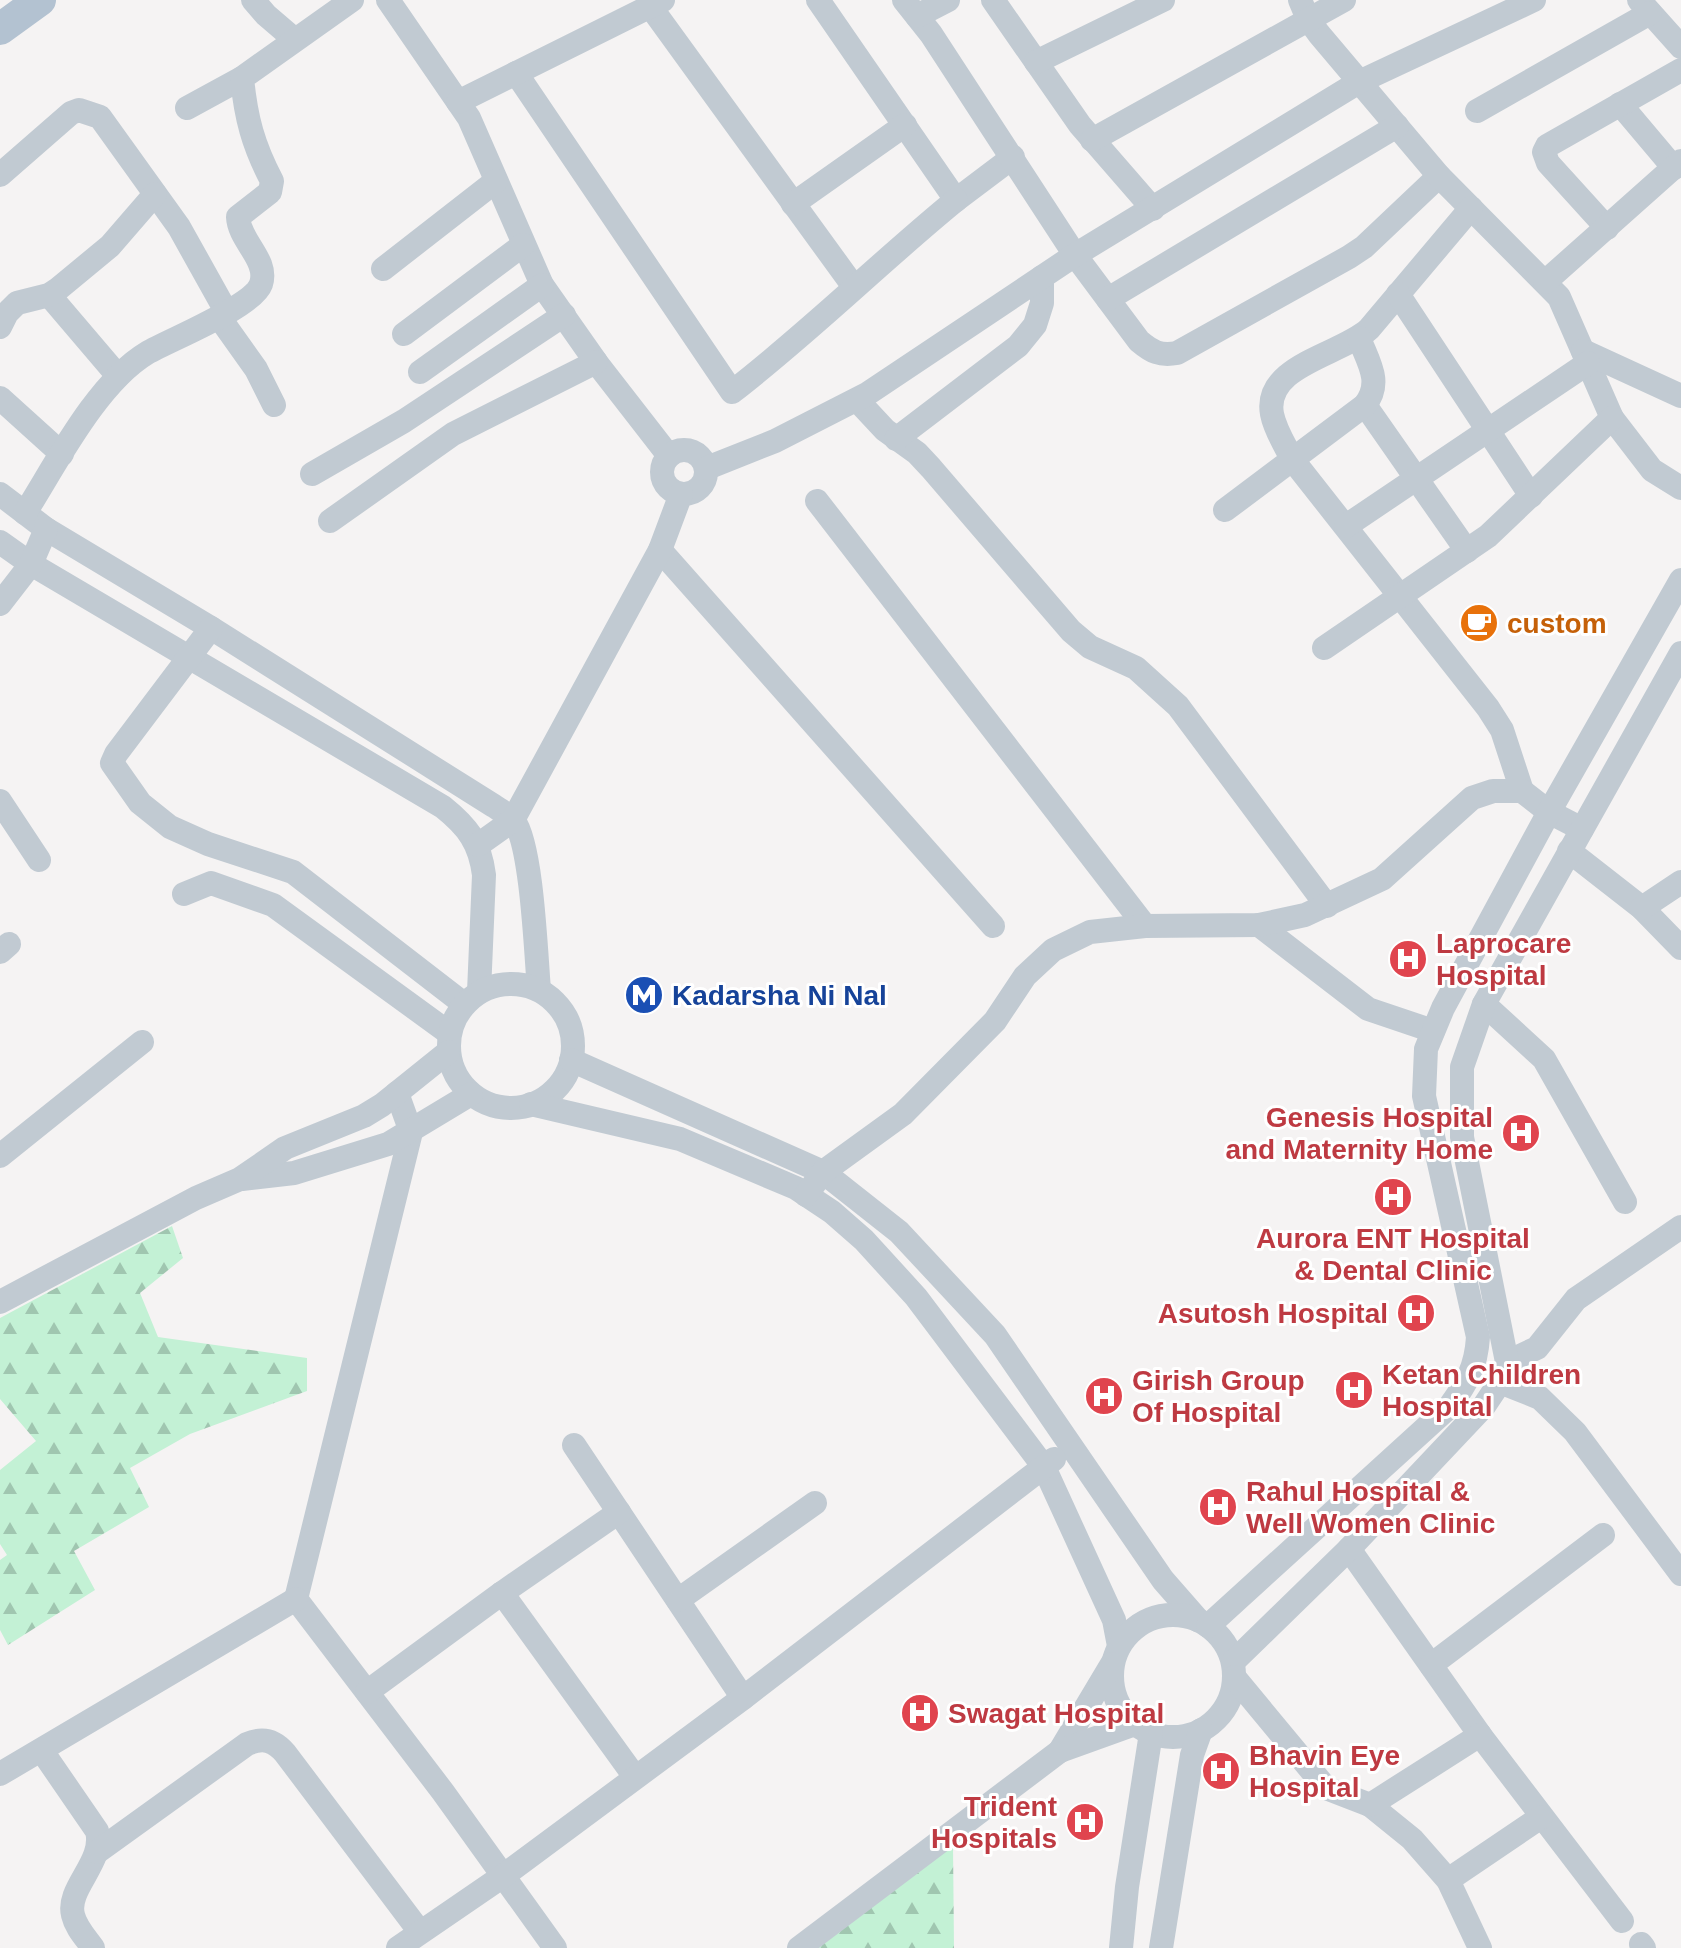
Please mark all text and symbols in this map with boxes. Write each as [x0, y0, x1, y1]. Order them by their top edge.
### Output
cafe icon: custom [1458, 602, 1500, 644]
place label: custom [1507, 608, 1607, 639]
place label: Laprocare Hospital [1436, 928, 1571, 991]
hospital icon: Laprocare Hospital [1387, 938, 1429, 980]
metro station icon: Kadarsha Ni Nal [623, 974, 665, 1016]
place label: Kadarsha Ni Nal [672, 980, 887, 1011]
place label: Genesis Hospital and Maternity Home [1225, 1102, 1493, 1165]
hospital icon: Genesis Hospital and Maternity Home [1500, 1112, 1542, 1154]
hospital icon: Aurora ENT Hospital & Dental Clinic [1372, 1176, 1414, 1218]
place label: Aurora ENT Hospital & Dental Clinic [1256, 1223, 1530, 1286]
hospital icon: Asutosh Hospital [1395, 1292, 1437, 1334]
place label: Asutosh Hospital [1158, 1298, 1388, 1329]
place label: Ketan Children Hospital [1382, 1359, 1581, 1422]
place label: Girish Group Of Hospital [1132, 1365, 1305, 1428]
hospital icon: Ketan Children Hospital [1333, 1369, 1375, 1411]
hospital icon: Girish Group Of Hospital [1083, 1375, 1125, 1417]
place label: Rahul Hospital & Well Women Clinic [1246, 1476, 1495, 1539]
hospital icon: Rahul Hospital & Well Women Clinic [1197, 1486, 1239, 1528]
hospital icon: Swagat Hospital [899, 1692, 941, 1734]
place label: Swagat Hospital [948, 1698, 1164, 1729]
place label: Bhavin Eye Hospital [1249, 1740, 1400, 1803]
hospital icon: Bhavin Eye Hospital [1200, 1750, 1242, 1792]
place label: Trident Hospitals [931, 1791, 1057, 1854]
hospital icon: Trident Hospitals [1064, 1801, 1106, 1843]

